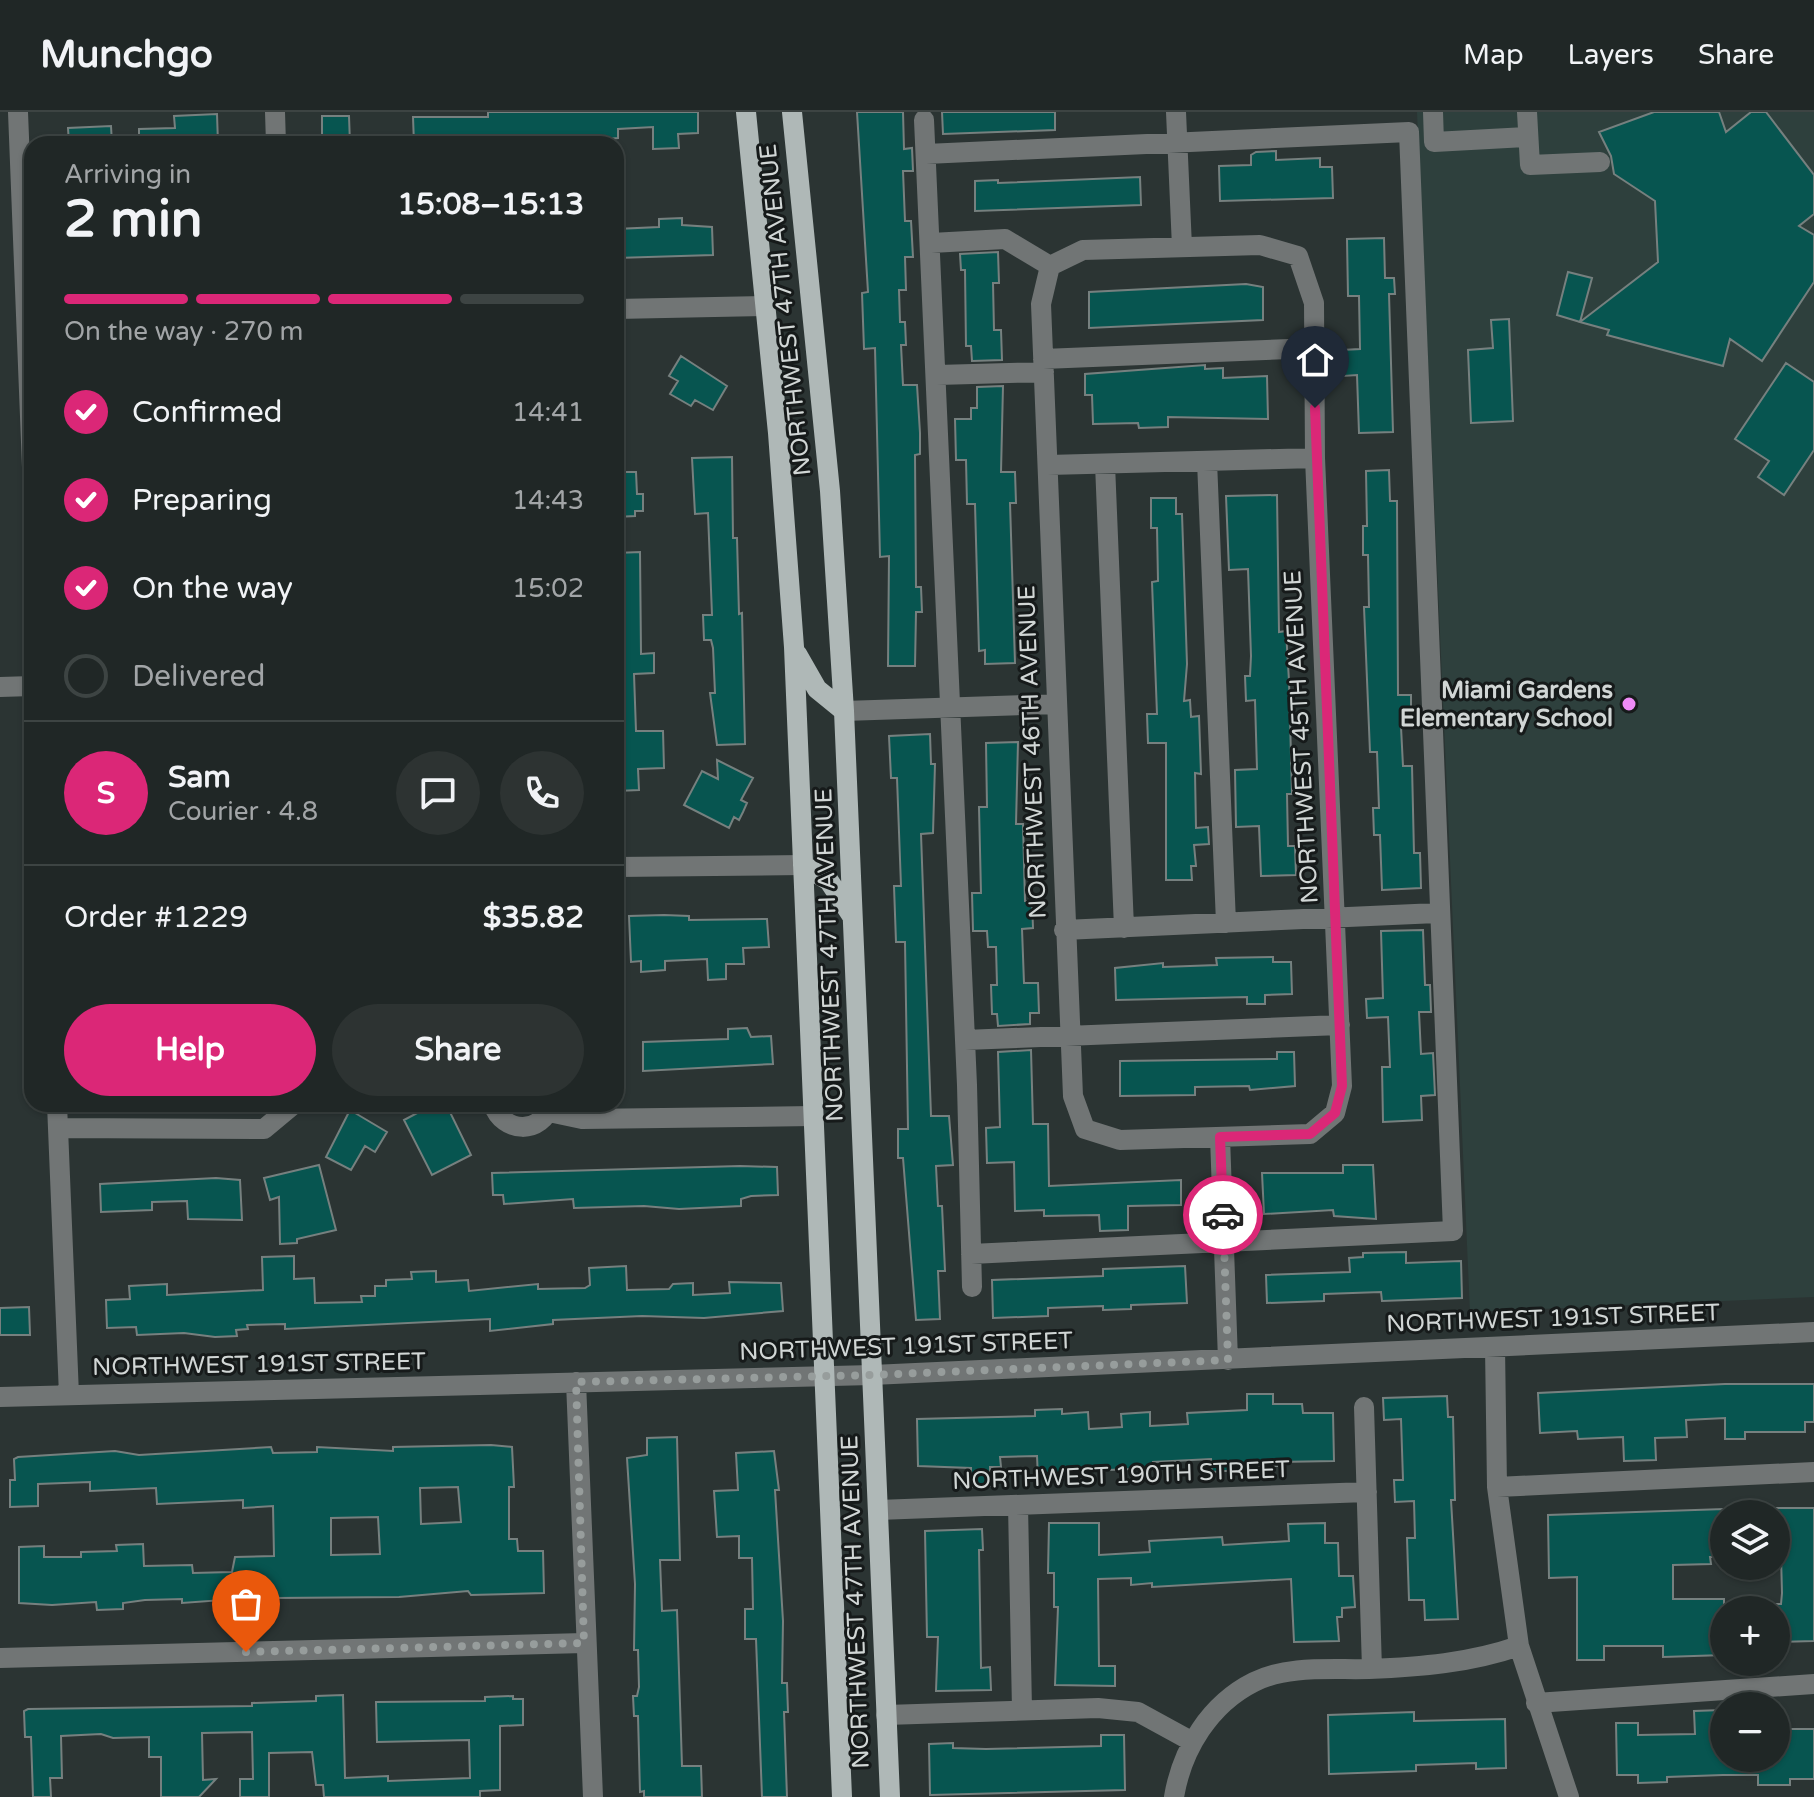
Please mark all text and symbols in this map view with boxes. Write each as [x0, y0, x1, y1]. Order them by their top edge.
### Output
text: Munchgo [40, 32, 213, 78]
text: Map [1463, 38, 1524, 72]
text: Layers [1568, 38, 1654, 72]
text: Share [1698, 38, 1774, 72]
street label: NORTHWEST 47TH AVENUE [754, 143, 817, 477]
text: Arriving in [64, 159, 191, 190]
text: 15:08–15:13 [397, 186, 584, 223]
text: 2 min [64, 188, 203, 251]
text: On the way · 270 m [64, 316, 303, 347]
pin [1281, 326, 1349, 408]
icon: home [1293, 338, 1337, 382]
icon: check [64, 390, 108, 434]
text: Confirmed [132, 394, 283, 431]
text: 14:41 [512, 397, 584, 428]
icon: check [64, 478, 108, 522]
text: Preparing [132, 482, 272, 519]
text: 14:43 [512, 485, 584, 516]
icon: check [64, 566, 108, 610]
text: On the way [132, 570, 293, 607]
street label: NORTHWEST 45TH AVENUE [1278, 570, 1325, 904]
text: 15:02 [512, 573, 584, 604]
street label: NORTHWEST 46TH AVENUE [1012, 585, 1053, 919]
text: Delivered [132, 658, 266, 695]
place label: Miami Gardens Elementary School [1400, 676, 1613, 733]
marker: Miami Gardens Elementary School [1620, 695, 1638, 713]
button: chat [396, 751, 480, 835]
button: phone [500, 751, 584, 835]
text: Sam [168, 759, 231, 796]
text: S [97, 775, 115, 812]
street label: NORTHWEST 47TH AVENUE [809, 788, 850, 1122]
text: Courier · 4.8 [168, 796, 318, 827]
text: Order #1229 [64, 899, 248, 936]
text: $35.82 [483, 899, 584, 936]
button: Help [64, 1004, 316, 1096]
button: Share [332, 1004, 584, 1096]
courier [1183, 1175, 1263, 1255]
icon: car [1201, 1193, 1245, 1237]
street label: NORTHWEST 191ST STREET [1386, 1298, 1721, 1339]
street label: NORTHWEST 191ST STREET [739, 1326, 1074, 1367]
street label: NORTHWEST 191ST STREET [92, 1347, 426, 1382]
street label: NORTHWEST 47TH AVENUE [835, 1435, 876, 1769]
street label: NORTHWEST 190TH STREET [952, 1455, 1291, 1496]
map controls [1710, 1500, 1790, 1772]
button: layers [1710, 1500, 1790, 1580]
pin [212, 1570, 280, 1652]
icon: bag [224, 1582, 268, 1626]
button: + [1710, 1596, 1790, 1676]
button: − [1710, 1692, 1790, 1772]

